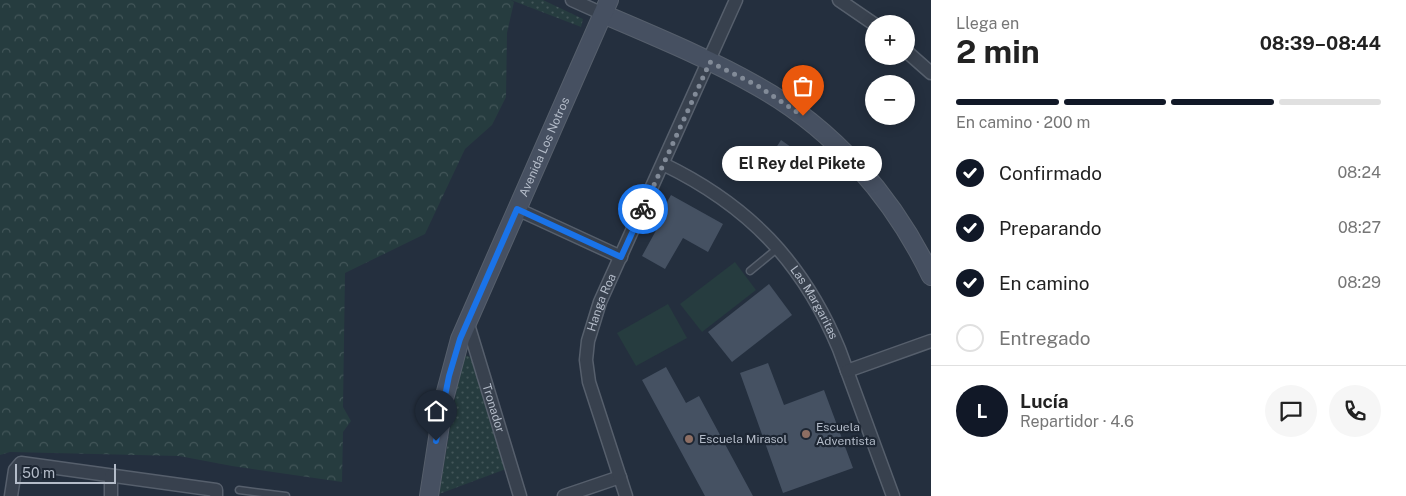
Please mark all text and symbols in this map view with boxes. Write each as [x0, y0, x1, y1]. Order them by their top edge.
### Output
text: Llega en [956, 14, 1019, 33]
map controls [865, 15, 915, 125]
button: + [865, 15, 915, 65]
text: 08:39–08:44 [1260, 32, 1381, 54]
text: 2 min [956, 33, 1040, 70]
pin [782, 65, 824, 116]
icon: bag [789, 72, 817, 100]
button: − [865, 75, 915, 125]
street label: Avenida Los Notros [516, 95, 572, 199]
text: En camino · 200 m [956, 113, 1090, 132]
callout: El Rey del Pikete [723, 146, 883, 181]
text: El Rey del Pikete [738, 154, 866, 173]
icon: check [956, 159, 984, 187]
text: Confirmado [999, 162, 1102, 184]
text: 08:24 [1337, 163, 1381, 182]
courier [618, 184, 668, 234]
icon: bike [629, 195, 657, 223]
icon: check [956, 214, 984, 242]
text: Preparando [999, 217, 1101, 239]
text: 08:27 [1338, 218, 1381, 237]
street label: Las Margaritas [787, 263, 841, 341]
icon: check [956, 269, 984, 297]
street label: Hanga Roa [584, 271, 619, 333]
text: En camino [999, 272, 1090, 294]
text: 08:29 [1337, 273, 1381, 292]
text: Entregado [999, 327, 1091, 349]
street label: Tronador [479, 382, 507, 435]
button: chat [1265, 385, 1317, 437]
button: phone [1329, 385, 1381, 437]
pin [415, 390, 457, 441]
text: Lucía [1020, 390, 1069, 412]
icon: home [422, 397, 450, 425]
text: L [977, 400, 987, 422]
text: Repartidor · 4.6 [1020, 412, 1134, 431]
place label: Escuela Adventista [816, 420, 876, 448]
marker: Escuela Adventista [800, 428, 812, 440]
place label: Escuela Mirasol [699, 432, 787, 446]
marker: Escuela Mirasol [683, 433, 695, 445]
scale bar [15, 461, 116, 484]
text: 50 m [22, 465, 55, 481]

